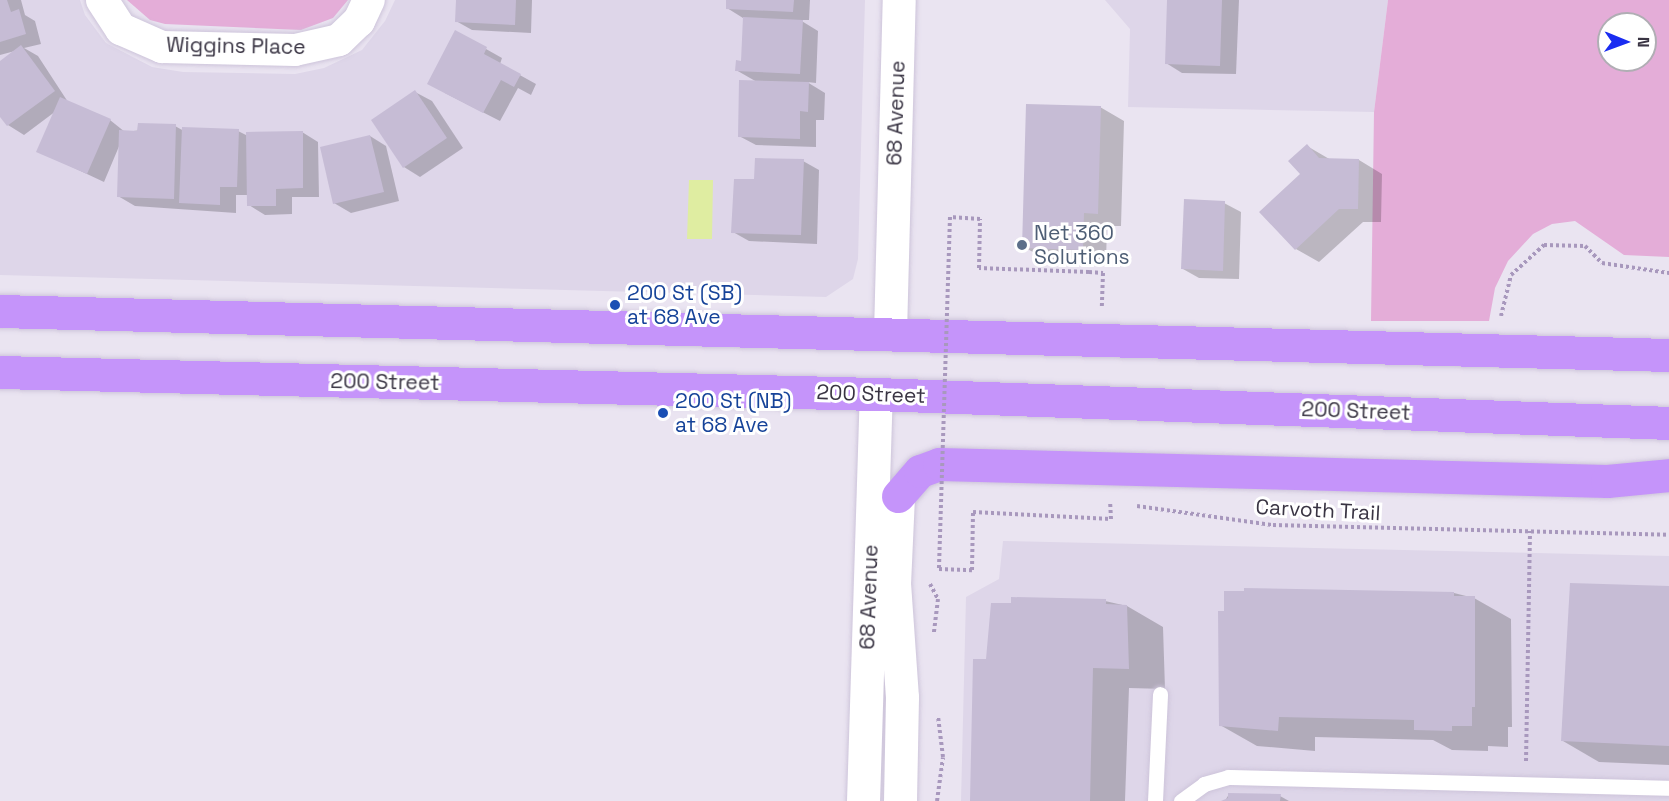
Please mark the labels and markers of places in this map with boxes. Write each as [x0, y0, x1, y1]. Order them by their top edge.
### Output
place label: Net 360 Solutions [1034, 220, 1130, 270]
marker: Net 360 Solutions [1015, 238, 1029, 252]
place label: 200 St (SB) at 68 Ave [627, 280, 742, 330]
marker: 200 St (SB) at 68 Ave [608, 298, 622, 312]
place label: 200 St (NB) at 68 Ave [675, 388, 791, 438]
marker: 200 St (NB) at 68 Ave [656, 406, 670, 420]

